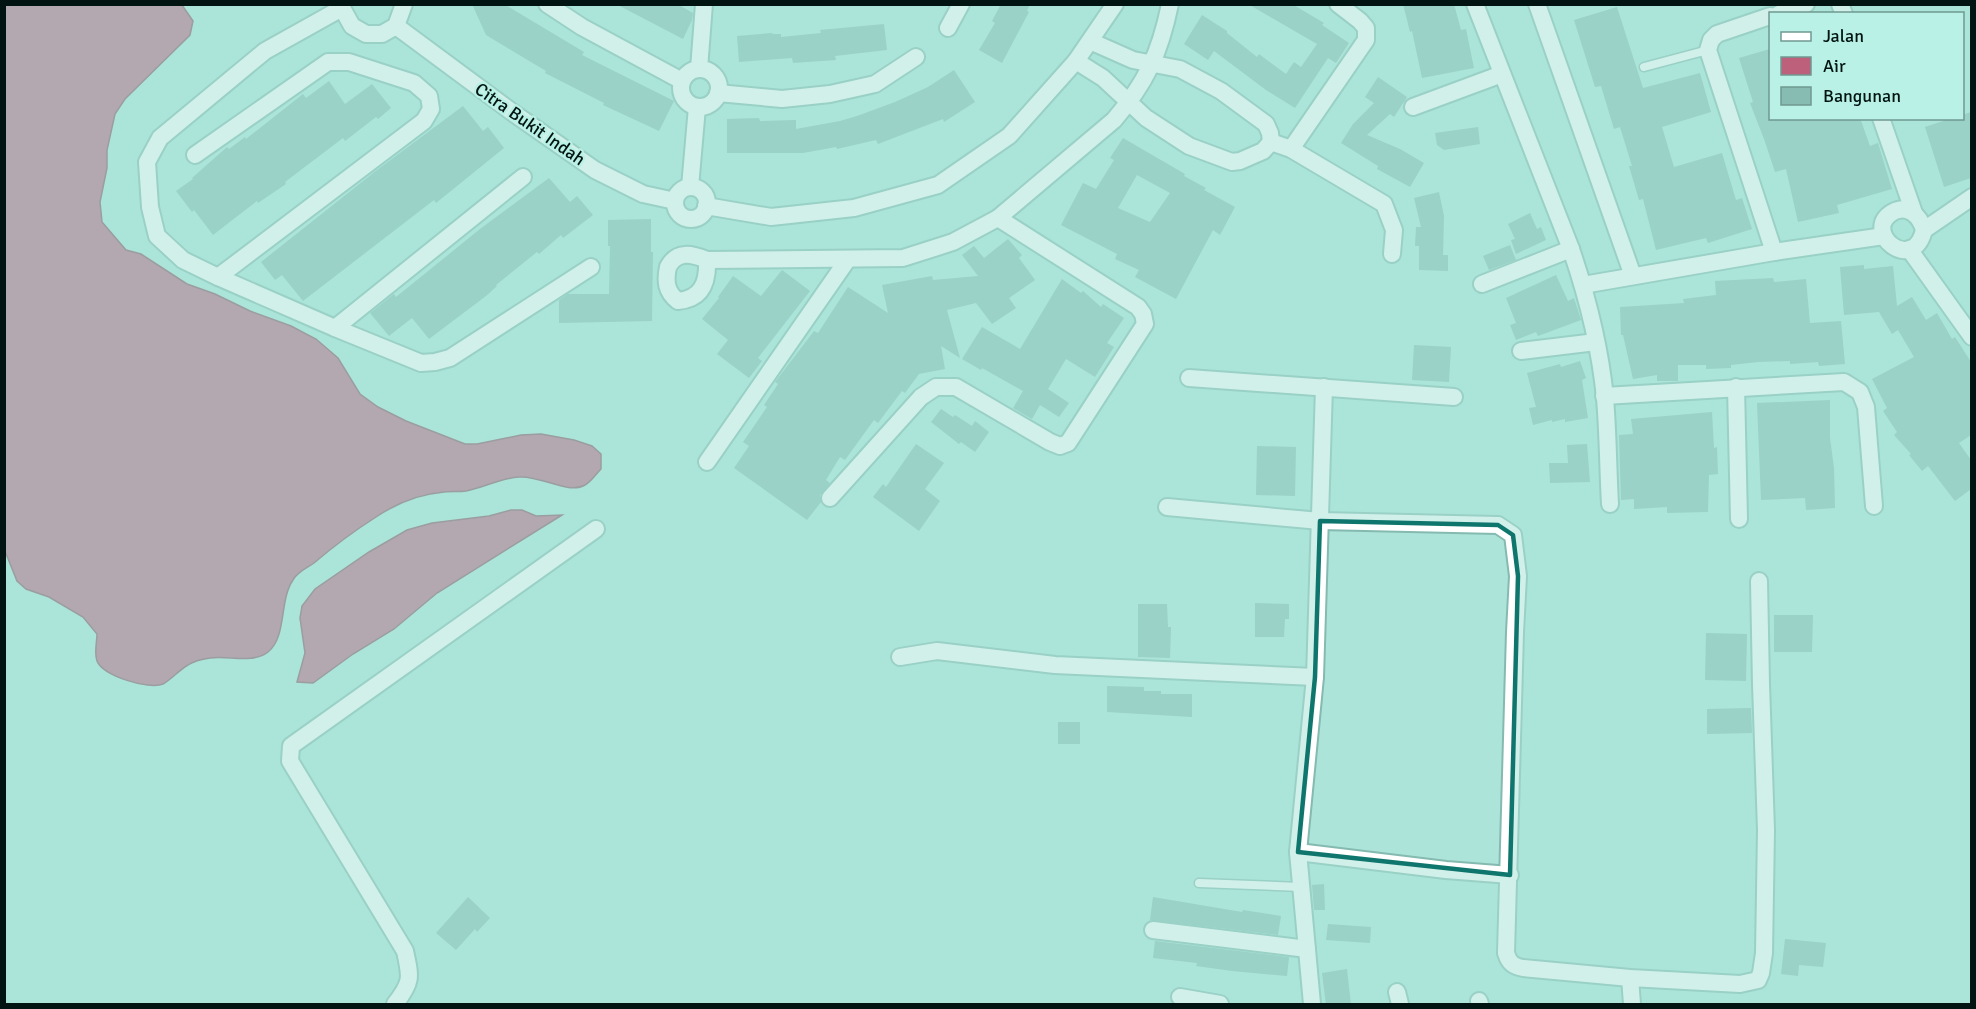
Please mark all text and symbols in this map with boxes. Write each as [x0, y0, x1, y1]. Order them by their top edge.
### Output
legend [1769, 12, 1964, 120]
text: Jalan [1823, 25, 1864, 47]
text: Air [1823, 55, 1846, 77]
street label: Citra Bukit Indah [471, 78, 589, 170]
text: Bangunan [1823, 85, 1901, 107]

